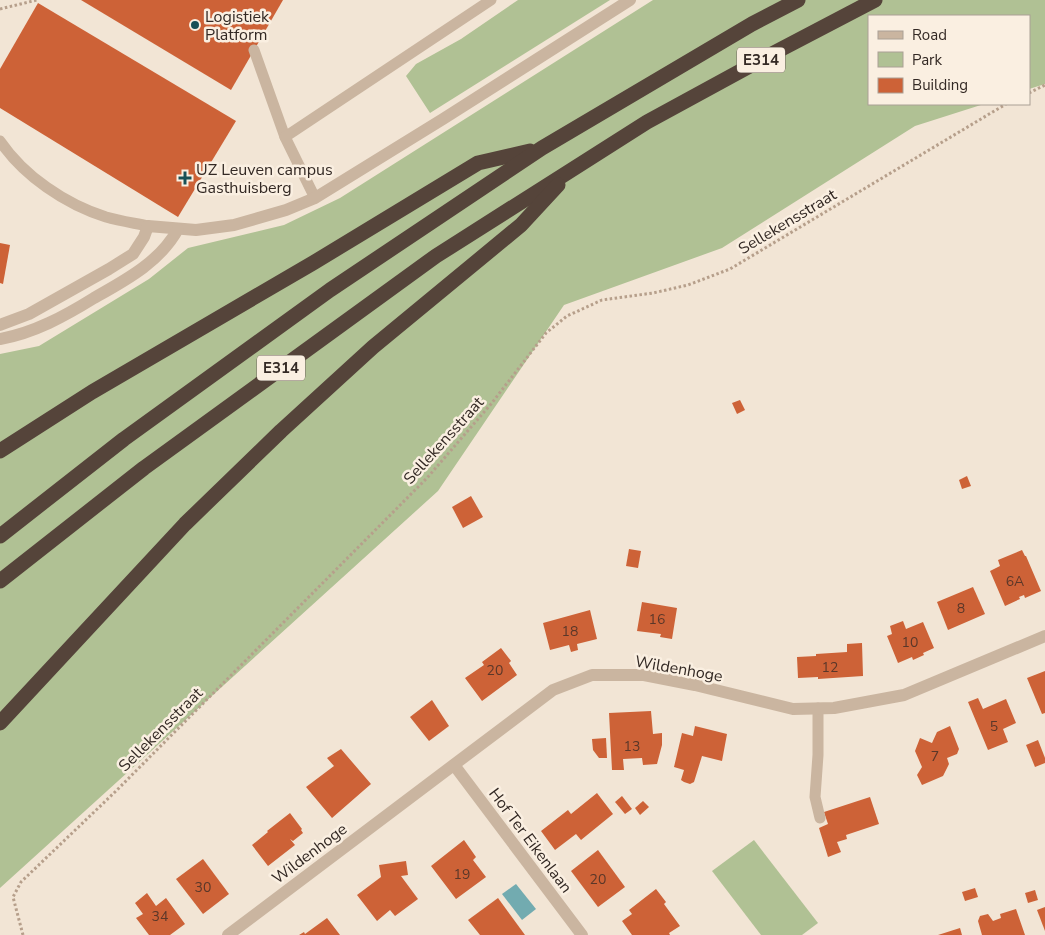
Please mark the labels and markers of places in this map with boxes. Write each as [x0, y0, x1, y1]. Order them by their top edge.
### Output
place label: Logistiek Platform [205, 6, 270, 46]
marker: Logistiek Platform [189, 19, 201, 31]
place label: UZ Leuven campus Gasthuisberg [196, 159, 333, 199]
marker: UZ Leuven campus Gasthuisberg [178, 171, 192, 185]

